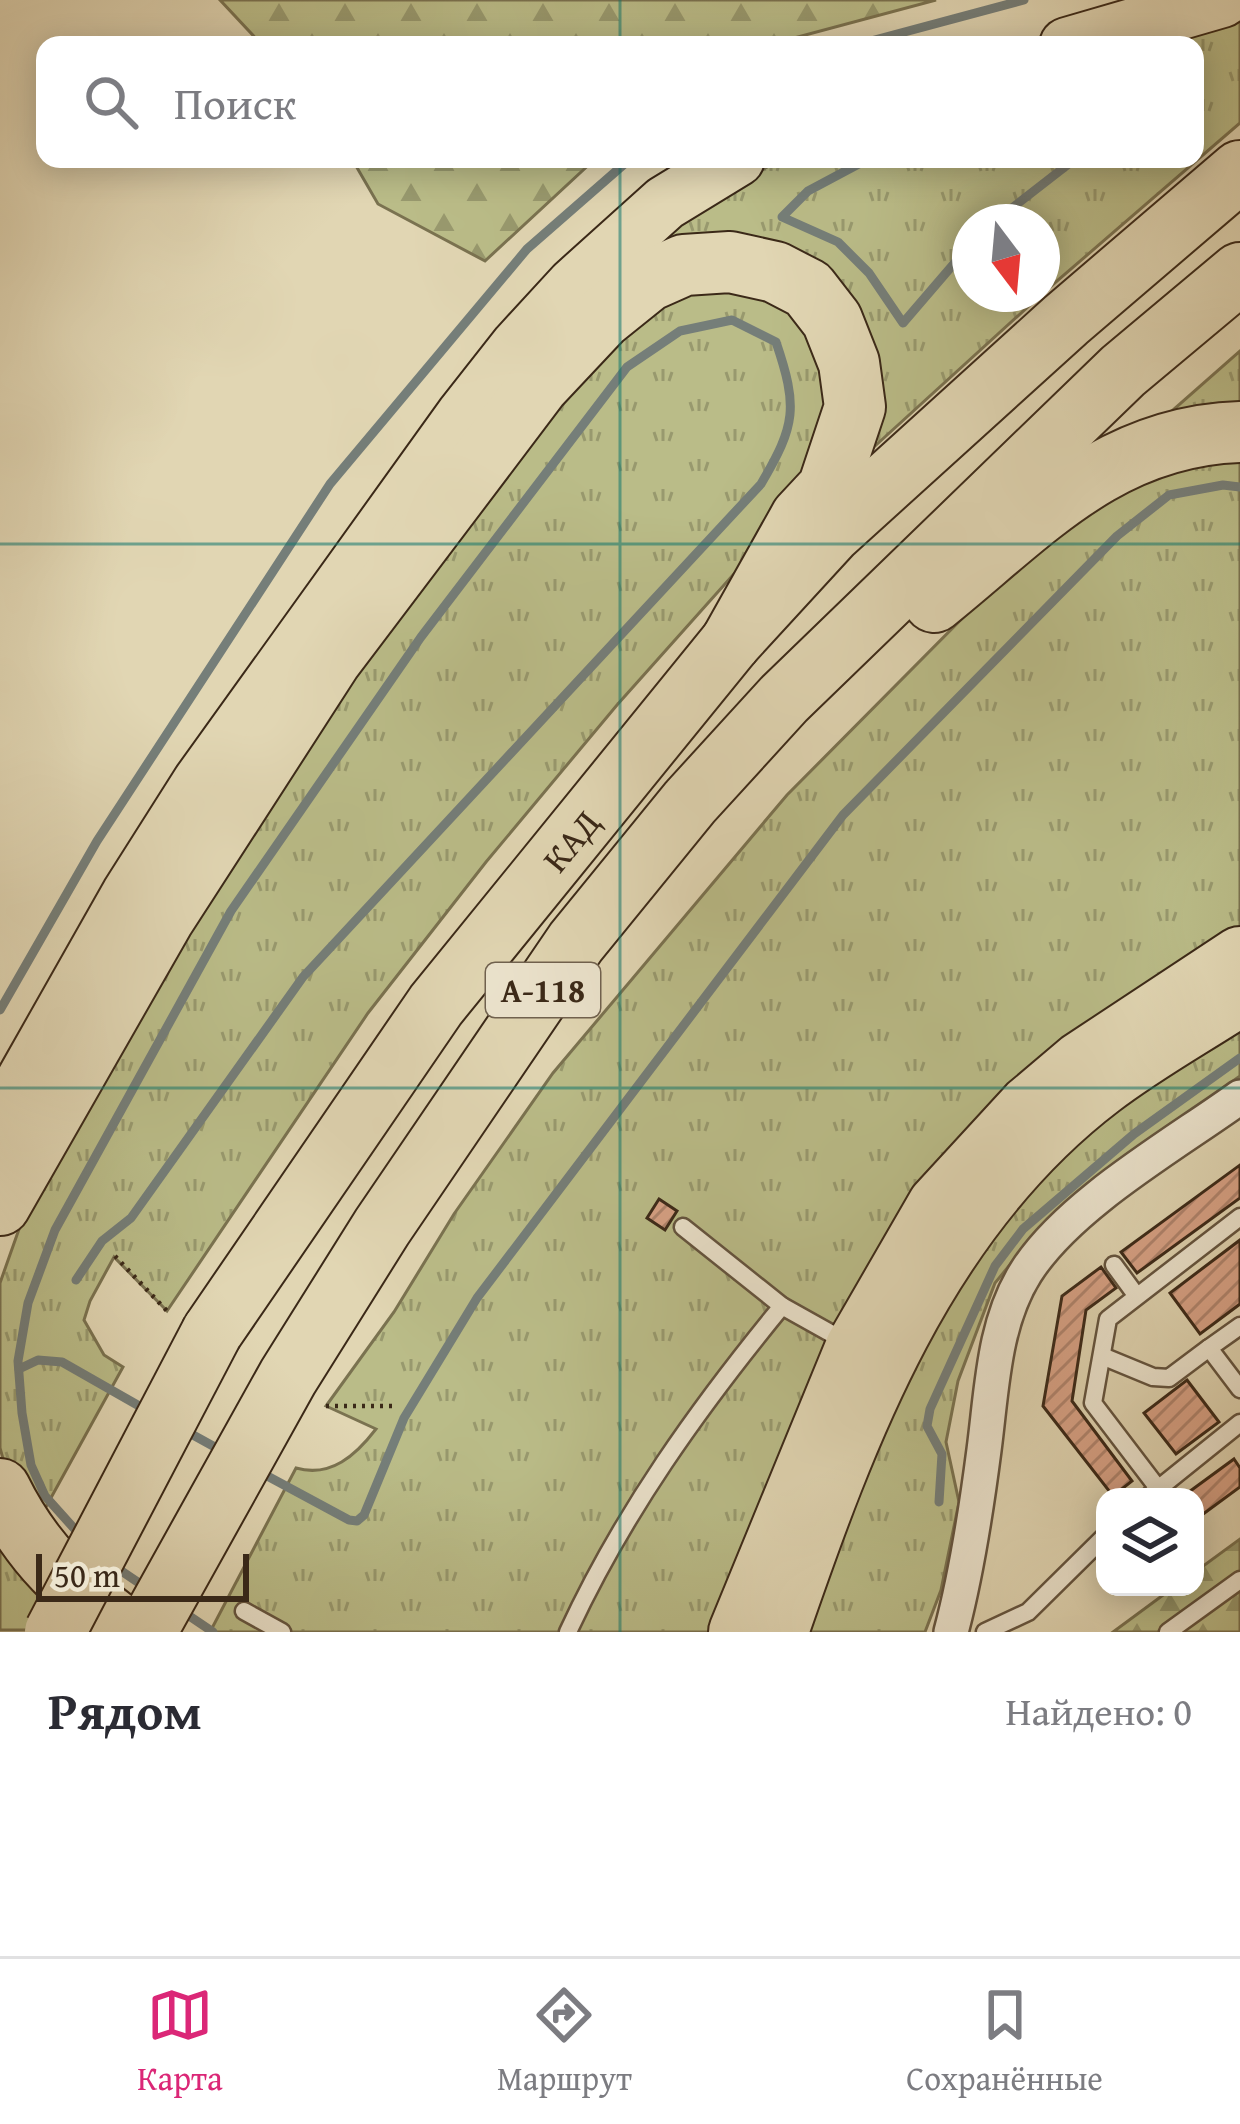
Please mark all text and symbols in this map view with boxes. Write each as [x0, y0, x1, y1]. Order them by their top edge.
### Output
search box [36, 36, 1204, 168]
icon: search [78, 69, 144, 135]
text: Поиск [174, 70, 296, 135]
north arrow [952, 204, 1060, 312]
street label: КАД [528, 797, 612, 883]
road number: А-118 [486, 963, 600, 1017]
map controls [1096, 1488, 1204, 1596]
button: layers [1096, 1488, 1204, 1596]
scale bar [36, 1548, 249, 1601]
text: 50 m [54, 1551, 120, 1599]
text: Рядом [48, 1673, 202, 1748]
text: Найдено: 0 [1005, 1682, 1192, 1739]
tab: Карта [137, 1982, 223, 2102]
tab: Маршрут [497, 1982, 632, 2102]
tab: Сохранённые [906, 1982, 1103, 2102]

